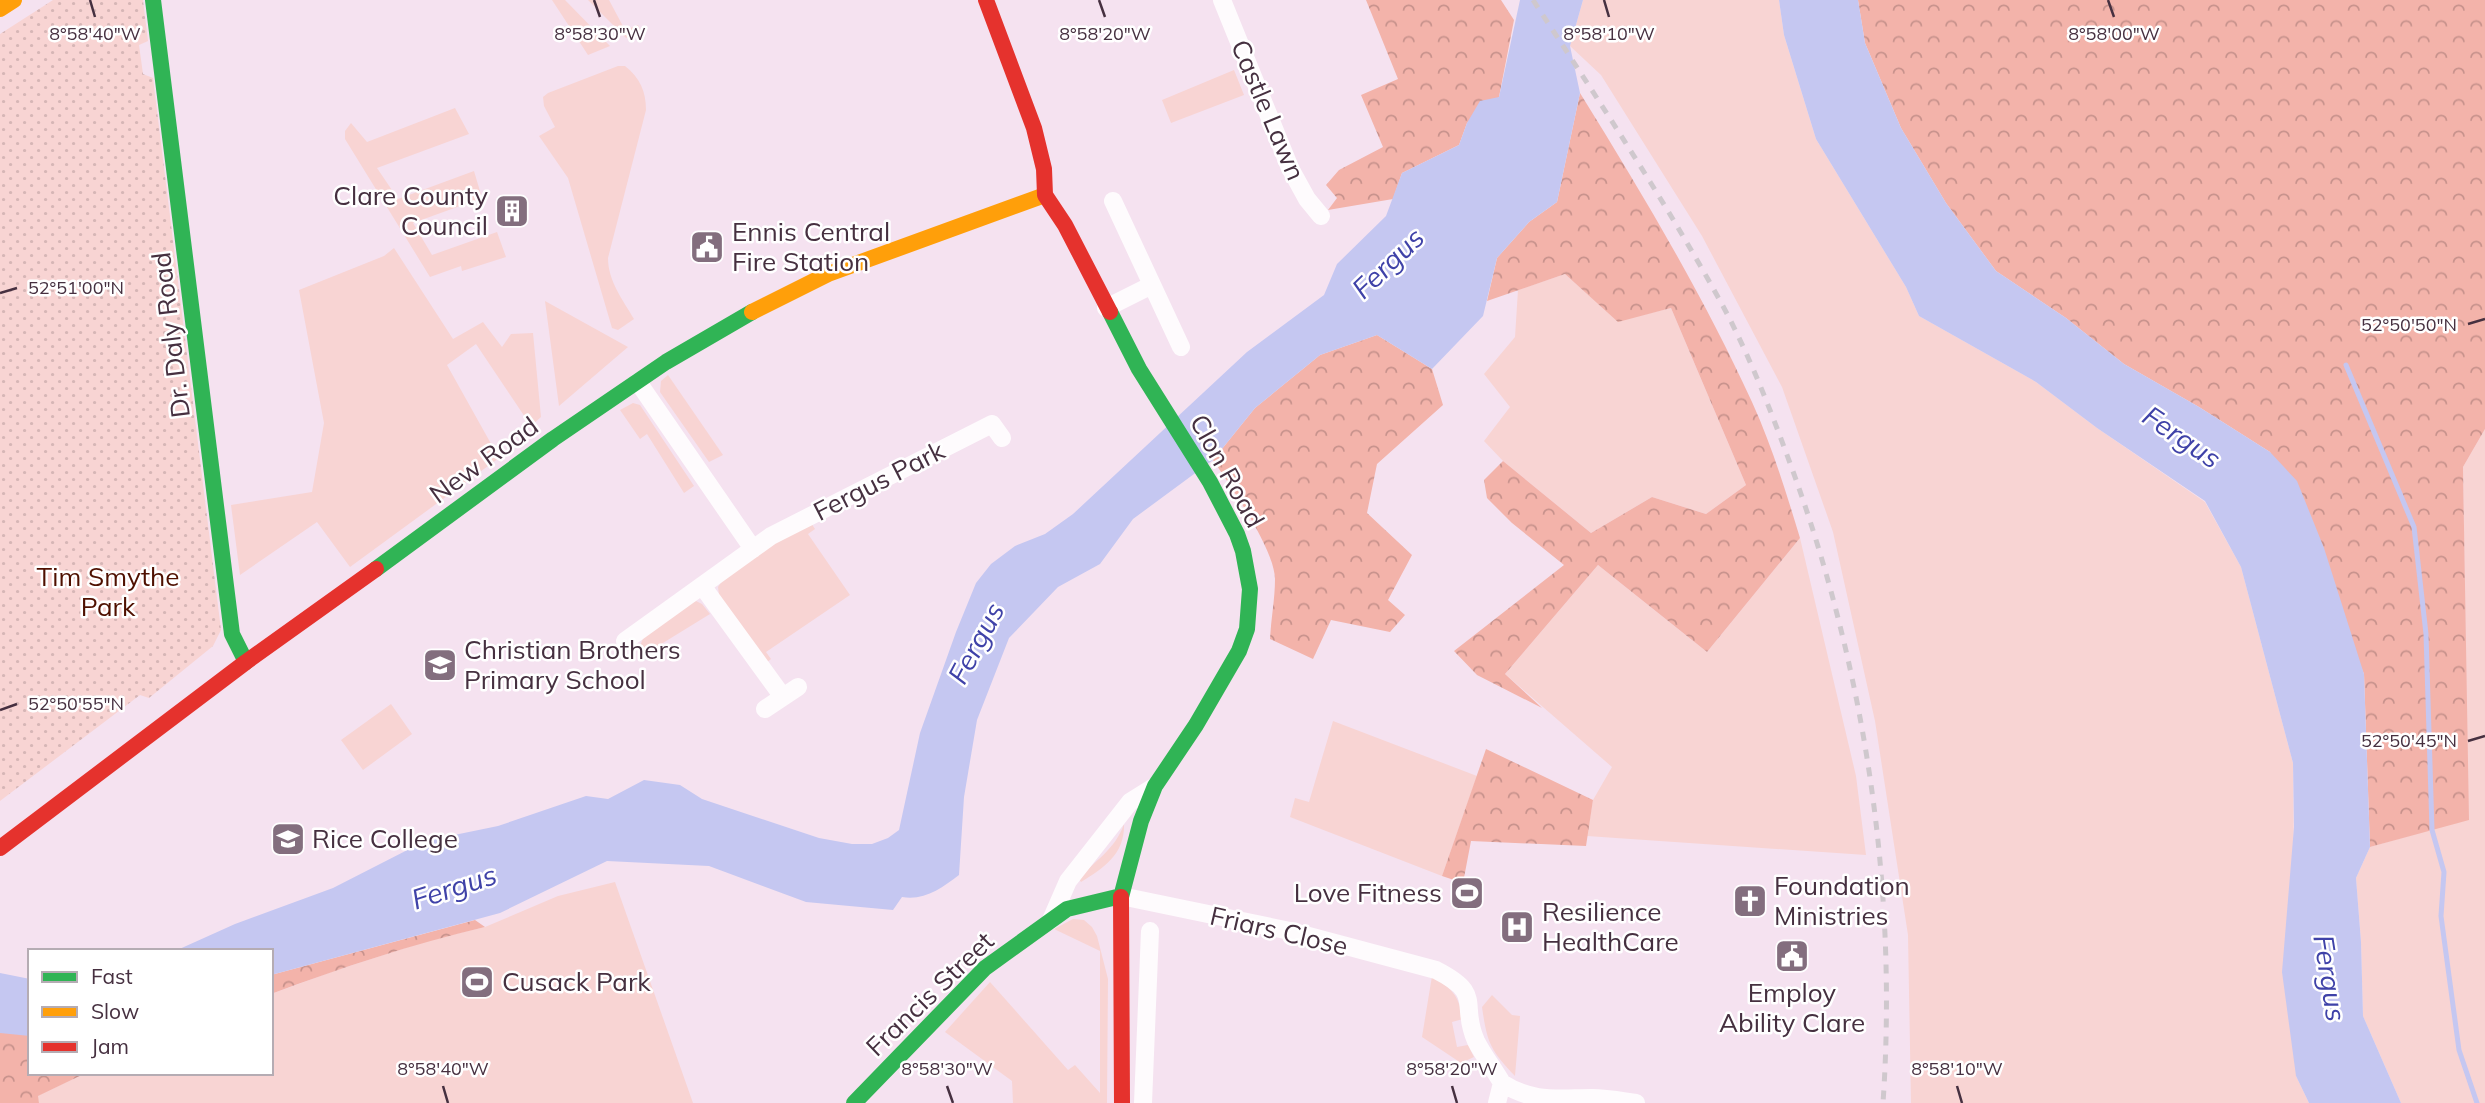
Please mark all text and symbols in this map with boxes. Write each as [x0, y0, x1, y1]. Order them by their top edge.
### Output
text: 8°58'40"W [49, 22, 141, 45]
text: 8°58'30"W [554, 22, 646, 45]
text: 8°58'20"W [1059, 22, 1151, 45]
text: 8°58'10"W [1563, 22, 1655, 45]
text: 8°58'00"W [2068, 22, 2160, 45]
street label: Castle Lawn [1224, 35, 1313, 185]
place label: Clare County Council [333, 179, 488, 242]
building icon: Clare County Council [493, 192, 531, 230]
place label: Ennis Central Fire Station [732, 215, 890, 278]
water label: Fergus [1344, 220, 1431, 306]
public building icon: Ennis Central Fire Station [688, 228, 726, 266]
street label: Dr. Daly Road [144, 250, 197, 420]
text: 52°51'00"N [28, 276, 124, 299]
text: 52°50'50"N [2361, 313, 2457, 336]
water label: Fergus [2136, 398, 2228, 476]
street label: Clon Road [1183, 408, 1272, 533]
street label: New Road [423, 409, 545, 510]
street label: Fergus Park [808, 433, 950, 528]
park label: Tim Smythe Park [37, 560, 179, 623]
water label: Fergus [940, 596, 1012, 690]
place label: Christian Brothers Primary School [464, 633, 681, 696]
school or university icon: Christian Brothers Primary School [421, 646, 459, 684]
text: 52°50'55"N [28, 692, 124, 715]
text: 52°50'45"N [2361, 729, 2457, 752]
school or university icon: Rice College [269, 820, 307, 858]
place label: Rice College [312, 822, 458, 855]
water label: Fergus [407, 856, 501, 917]
place label: Foundation Ministries [1774, 869, 1910, 932]
sports icon: Love Fitness [1448, 874, 1486, 912]
place label: Love Fitness [1294, 876, 1442, 909]
church icon: Foundation Ministries [1731, 882, 1769, 920]
place label: Resilience HealthCare [1542, 895, 1679, 958]
street label: Friars Close [1207, 899, 1351, 962]
hospital icon: Resilience HealthCare [1498, 908, 1536, 946]
street label: Francis Street [859, 924, 1001, 1063]
water label: Fergus [2306, 932, 2355, 1024]
public building icon: Employ Ability Clare [1773, 937, 1811, 975]
legend [28, 949, 273, 1075]
text: Fast [91, 963, 133, 989]
sports icon: Cusack Park [458, 963, 496, 1001]
place label: Cusack Park [502, 965, 651, 998]
place label: Employ Ability Clare [1719, 976, 1865, 1039]
text: Slow [91, 998, 139, 1024]
text: Jam [91, 1033, 129, 1059]
text: 8°58'40"W [397, 1057, 489, 1080]
text: 8°58'30"W [901, 1057, 993, 1080]
text: 8°58'20"W [1406, 1057, 1498, 1080]
text: 8°58'10"W [1911, 1057, 2003, 1080]

